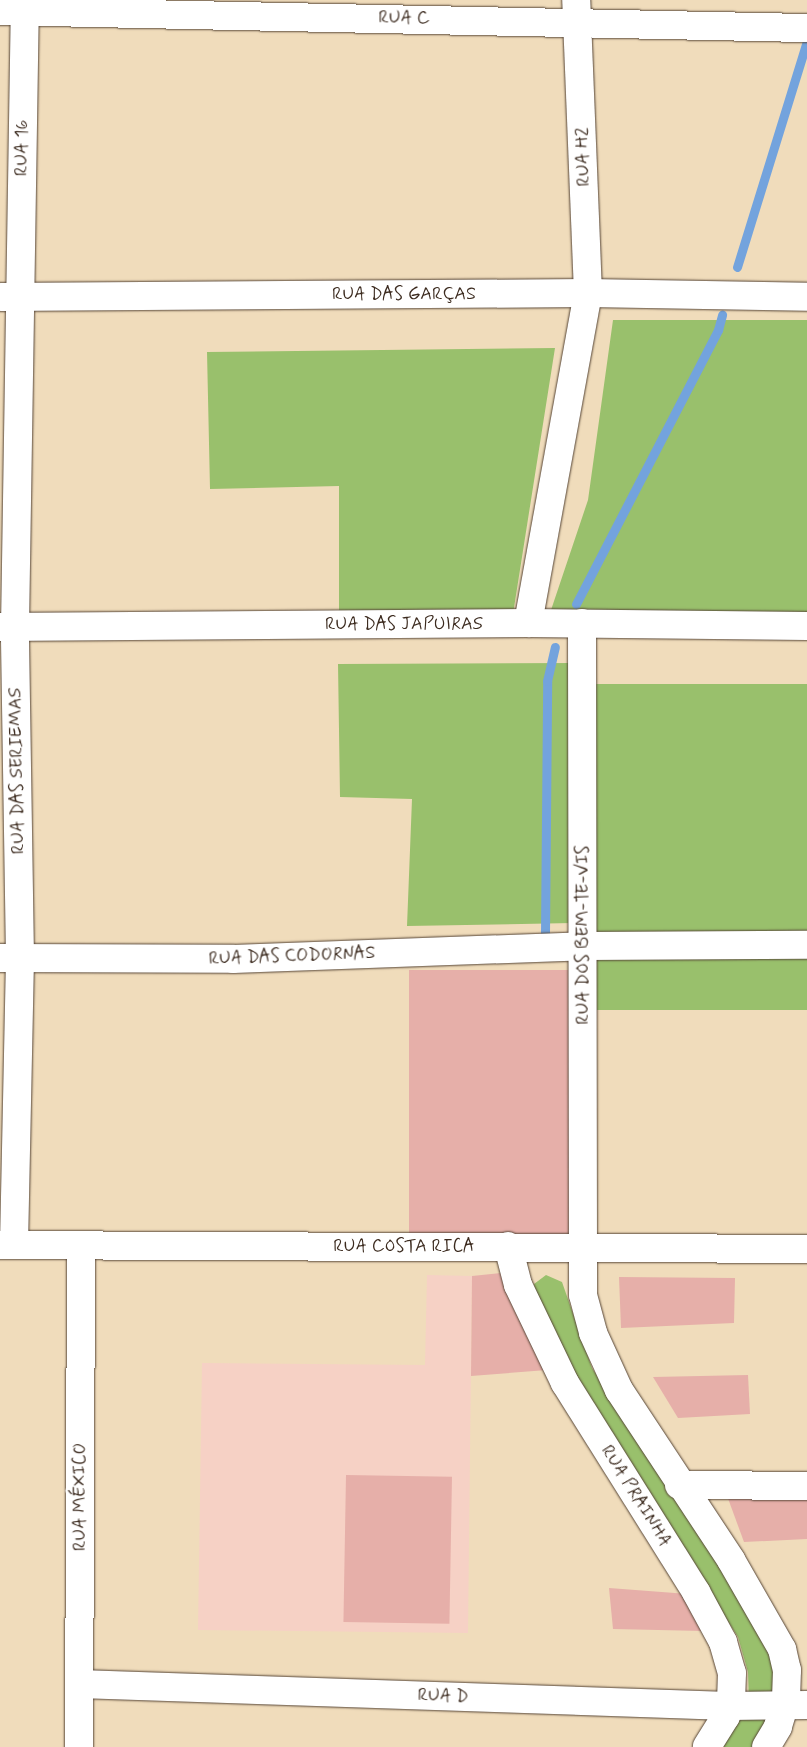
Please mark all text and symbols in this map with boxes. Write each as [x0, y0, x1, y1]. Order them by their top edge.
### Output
street label: RUA C [378, 7, 430, 29]
street label: RUA 16 [11, 120, 33, 176]
street label: RUA H2 [571, 127, 595, 187]
street label: RUA DAS GARÇAS [332, 283, 476, 305]
street label: RUA DAS JAPUIRAS [324, 613, 484, 635]
street label: RUA DAS SERIEMAS [5, 689, 29, 853]
street label: RUA DOS BEM-TE-VIS [572, 845, 594, 1025]
street label: RUA DAS CODORNAS [207, 942, 377, 970]
street label: RUA COSTA RICA [334, 1235, 474, 1257]
street label: RUA PRAINHA [596, 1441, 676, 1551]
street label: RUA MÉXICO [69, 1443, 91, 1551]
street label: RUA D [417, 1684, 469, 1708]

